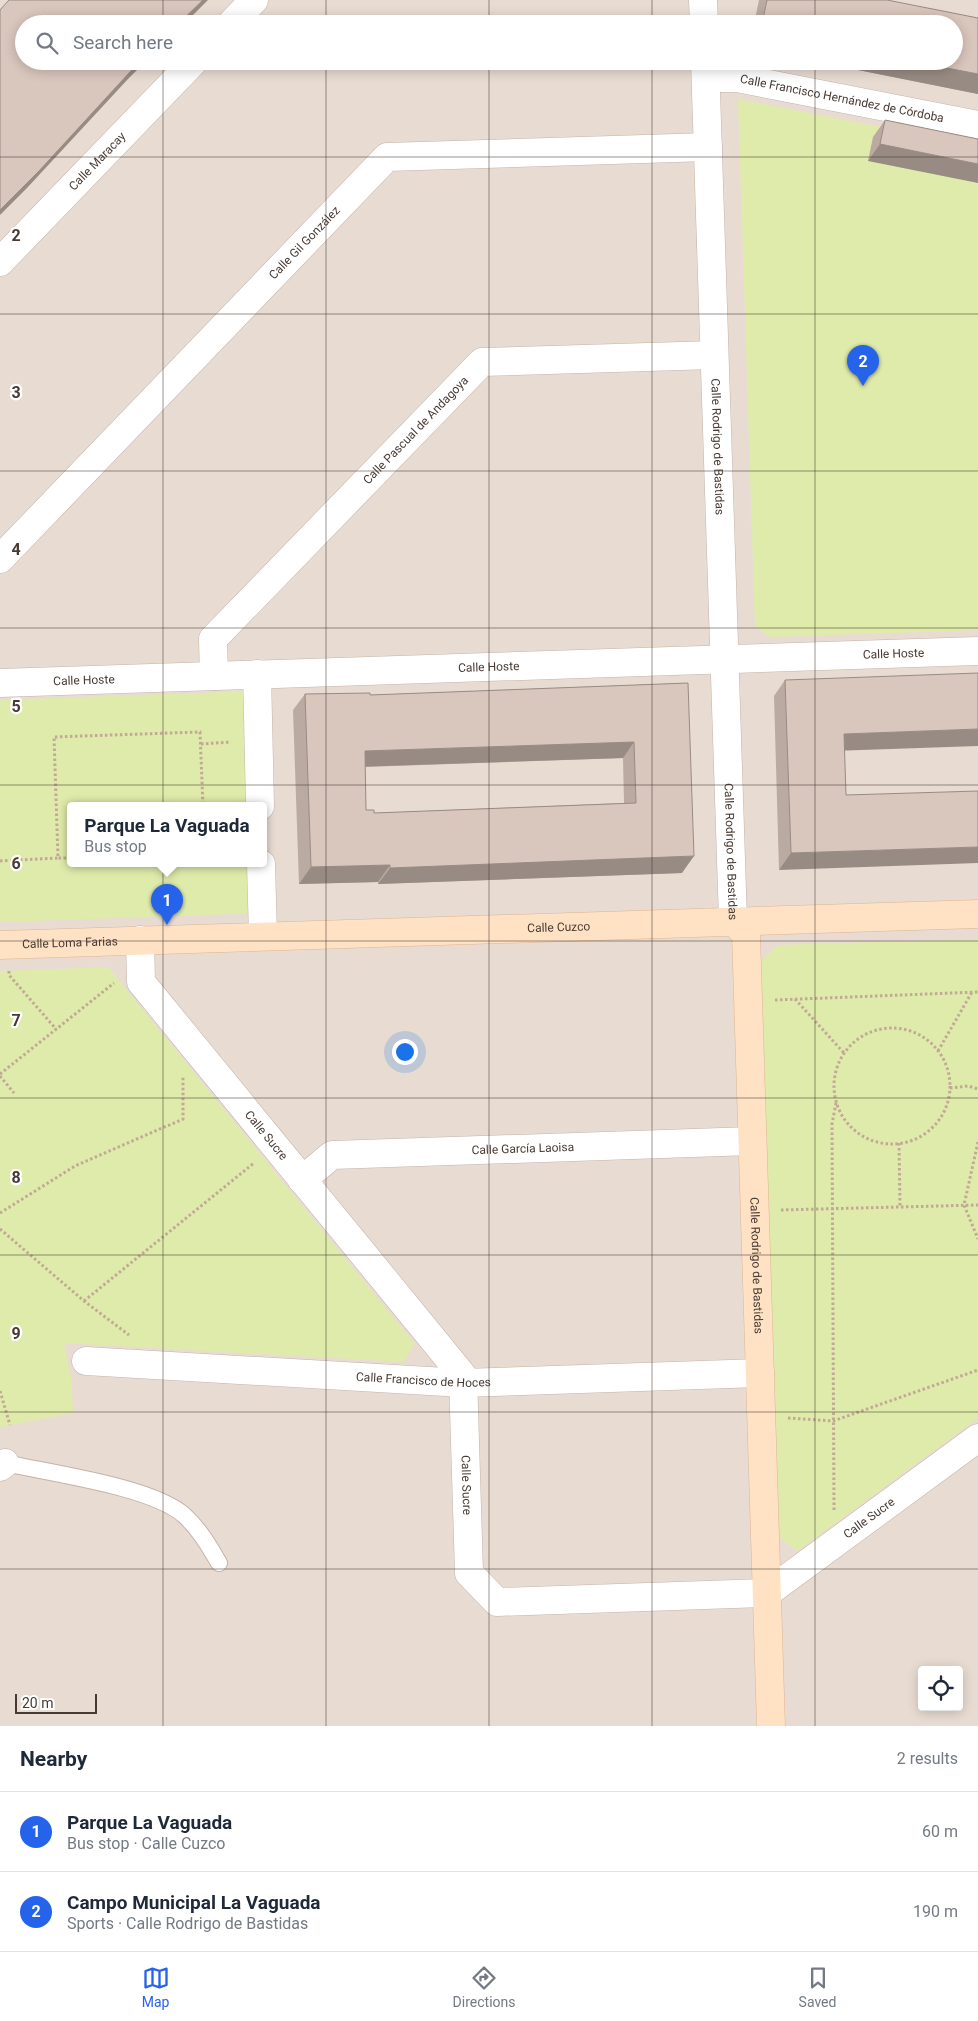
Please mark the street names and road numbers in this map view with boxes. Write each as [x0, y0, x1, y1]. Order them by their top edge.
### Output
street label: Calle Francisco Hernández de Córdoba [739, 72, 945, 125]
street label: Calle Maracay [66, 129, 129, 193]
street label: Calle Gil González [266, 203, 343, 282]
street label: Calle Pascual de Andagoya [360, 373, 471, 487]
street label: Calle Rodrigo de Bastidas [708, 378, 727, 515]
street label: Calle Hoste [863, 646, 924, 662]
street label: Calle Hoste [458, 659, 520, 675]
street label: Calle Hoste [53, 672, 115, 688]
street label: Calle Rodrigo de Bastidas [722, 783, 740, 920]
street label: Calle Cuzco [527, 919, 591, 935]
street label: Calle Loma Farias [22, 934, 118, 951]
street label: Calle Sucre [242, 1108, 291, 1163]
street label: Calle García Laoisa [471, 1140, 574, 1157]
street label: Calle Rodrigo de Bastidas [747, 1197, 766, 1334]
street label: Calle Francisco de Hoces [356, 1370, 491, 1390]
street label: Calle Sucre [458, 1455, 474, 1515]
street label: Calle Sucre [841, 1495, 897, 1541]

